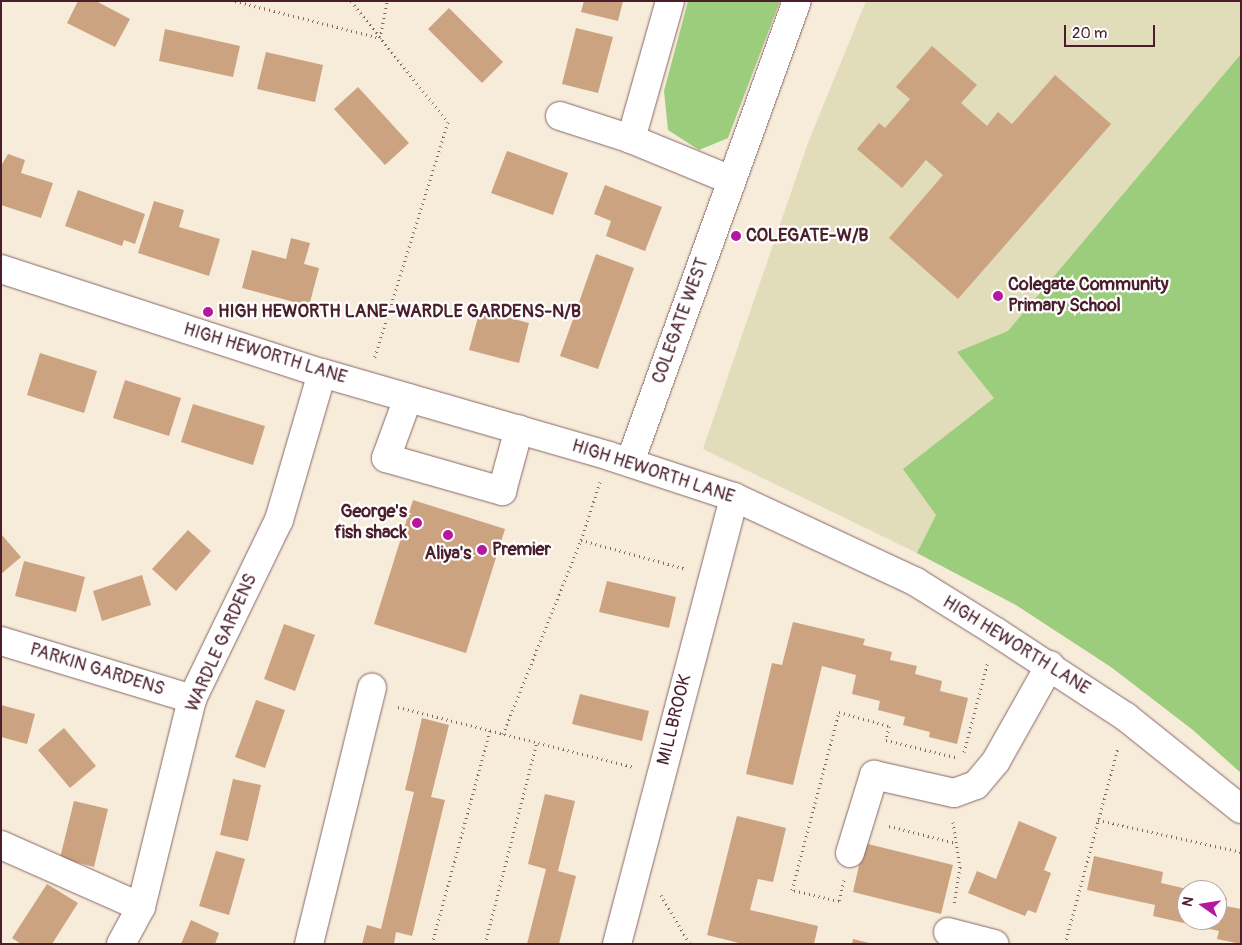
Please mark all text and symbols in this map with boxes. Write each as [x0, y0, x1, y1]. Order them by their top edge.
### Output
scale bar [1067, 15, 1158, 47]
text: 20 m [1072, 24, 1107, 43]
place label: COLEGATE-W/B [746, 225, 869, 247]
marker: COLEGATE-W/B [730, 230, 742, 242]
street label: COLEGATE WEST [648, 255, 714, 387]
place label: Colegate Community Primary School [1008, 275, 1168, 318]
marker: Colegate Community Primary School [992, 290, 1004, 302]
place label: HIGH HEWORTH LANE-WARDLE GARDENS-N/B [218, 301, 581, 323]
marker: HIGH HEWORTH LANE-WARDLE GARDENS-N/B [202, 306, 214, 318]
street label: HIGH HEWORTH LANE [181, 319, 349, 389]
street label: HIGH HEWORTH LANE [569, 435, 737, 509]
place label: George's fish shack [335, 502, 407, 544]
marker: George's fish shack [411, 517, 423, 529]
marker: Aliya's [442, 529, 454, 541]
place label: Premier [492, 539, 551, 561]
place label: Aliya's [425, 543, 471, 565]
marker: Premier [476, 544, 488, 556]
street label: WARDLE GARDENS [182, 571, 262, 715]
street label: HIGH HEWORTH LANE [938, 592, 1094, 700]
street label: PARKIN GARDENS [27, 639, 167, 701]
street label: MILLBROOK [653, 672, 697, 768]
north arrow [1177, 880, 1227, 930]
text: N [1179, 895, 1197, 908]

